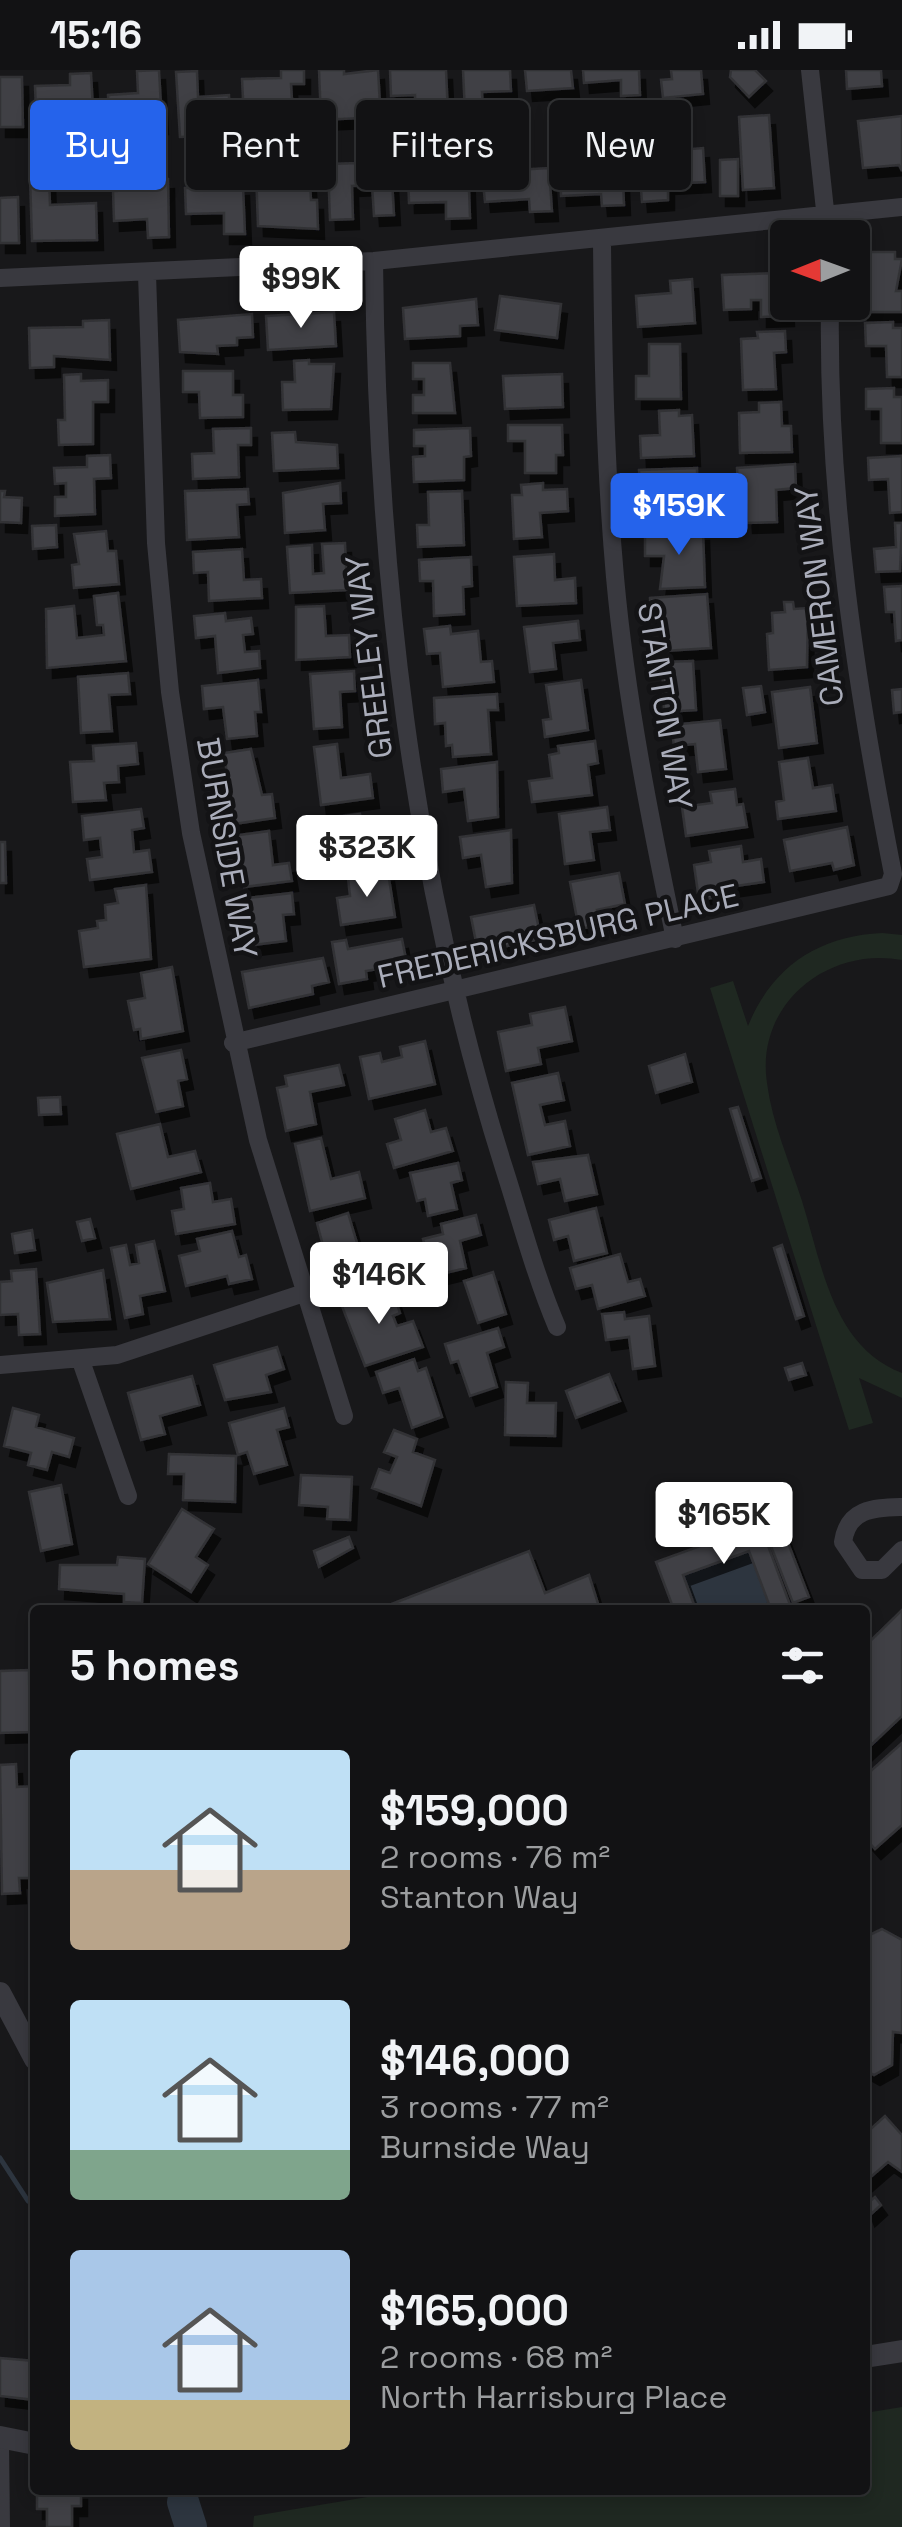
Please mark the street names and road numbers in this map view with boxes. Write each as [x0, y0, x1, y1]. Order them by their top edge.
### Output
street label: CAMERON WAY [786, 483, 852, 708]
street label: GREELEY WAY [337, 553, 401, 761]
street label: STANTON WAY [629, 599, 701, 813]
street label: BURNSIDE WAY [188, 735, 266, 962]
street label: FREDERICKSBURG PLACE [374, 875, 742, 997]

